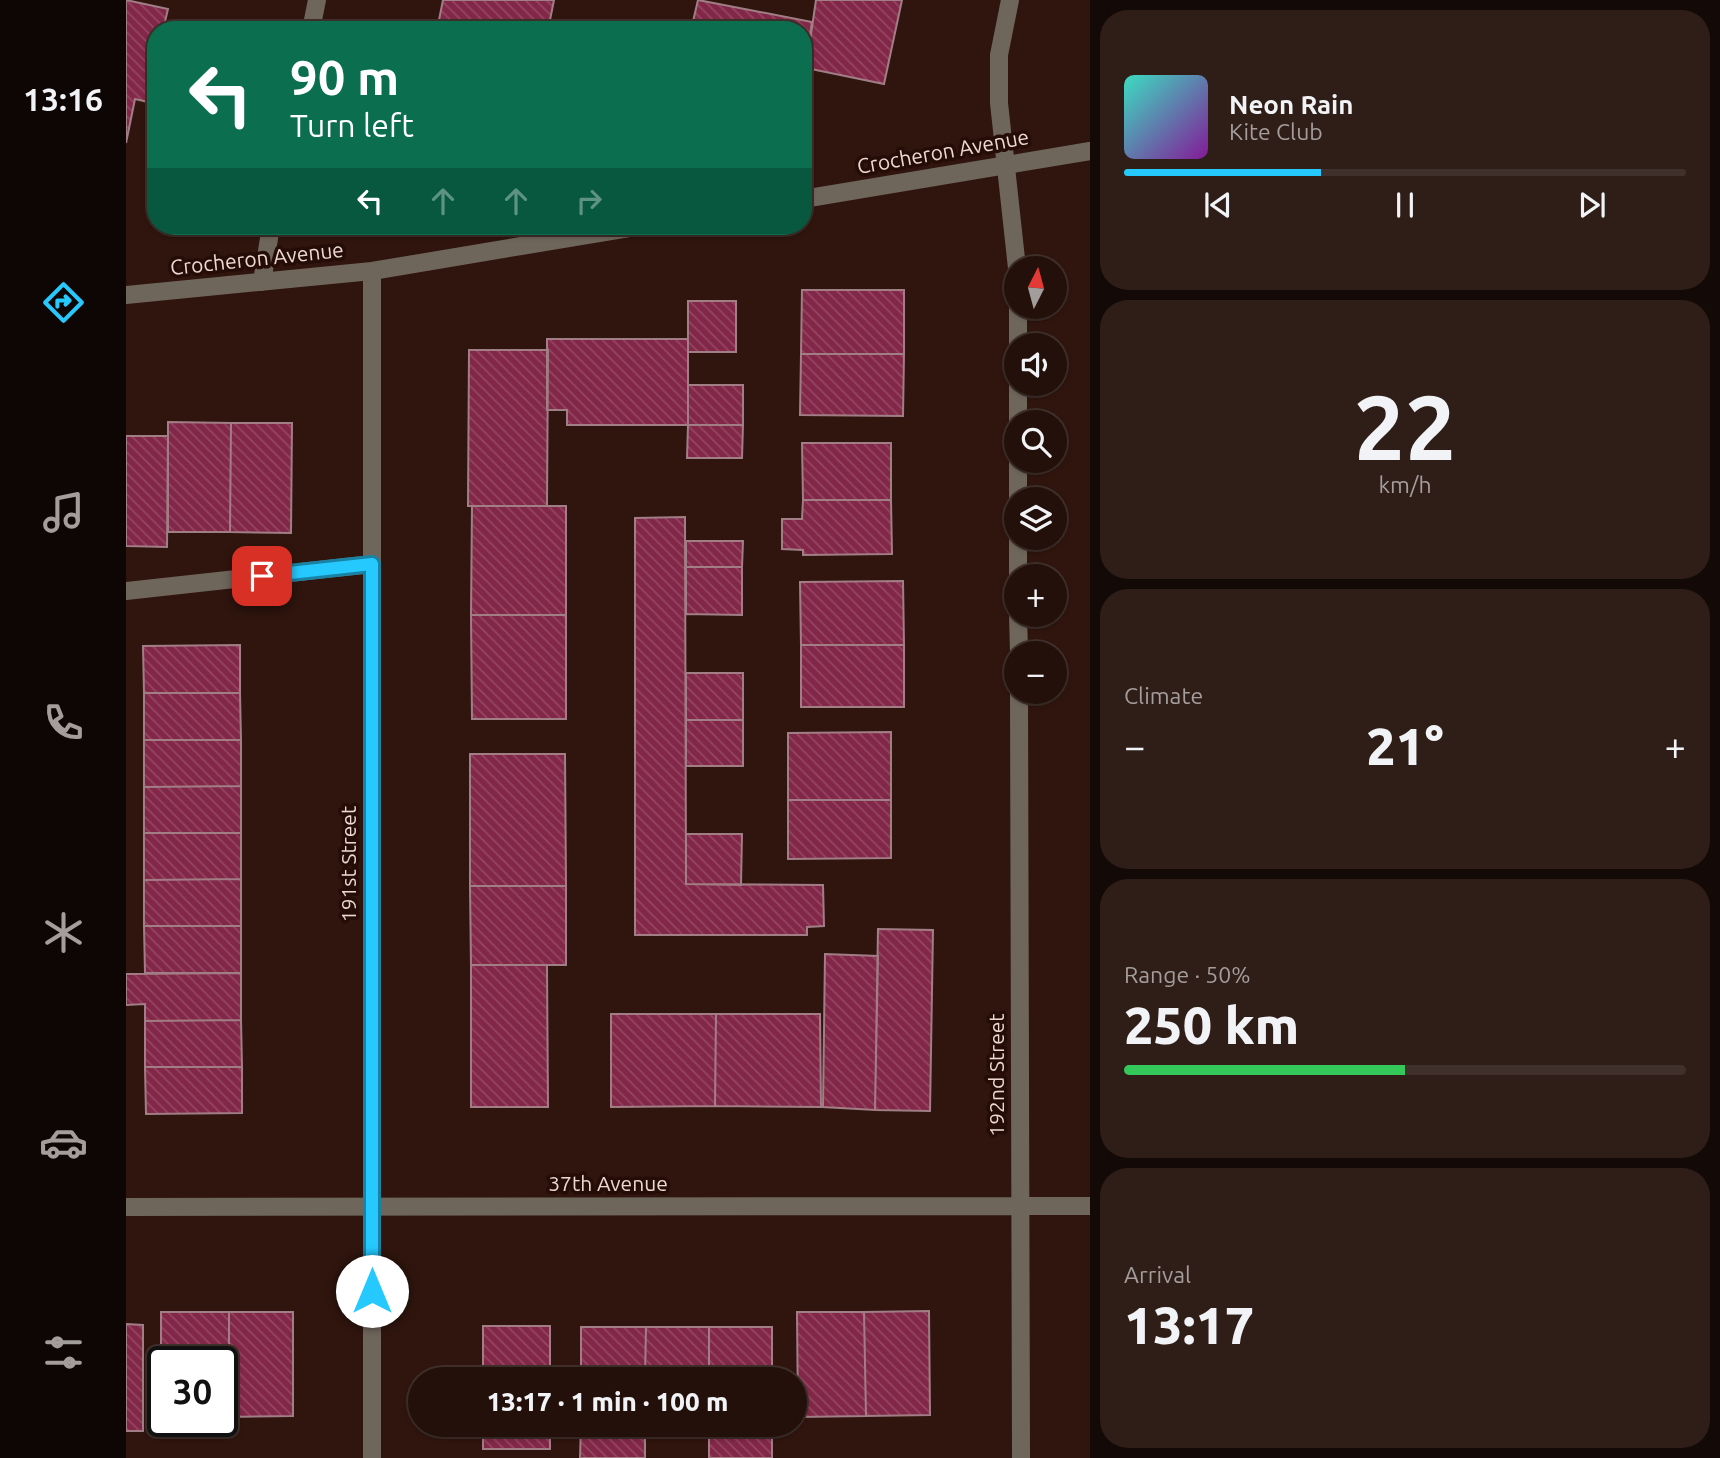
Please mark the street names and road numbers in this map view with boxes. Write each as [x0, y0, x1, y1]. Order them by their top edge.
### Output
street label: Crocheron Avenue [855, 124, 1031, 178]
street label: Crocheron Avenue [169, 237, 345, 279]
street label: 191st Street [336, 806, 360, 922]
street label: 192nd Street [984, 1013, 1008, 1137]
street label: 37th Avenue [548, 1171, 668, 1195]

